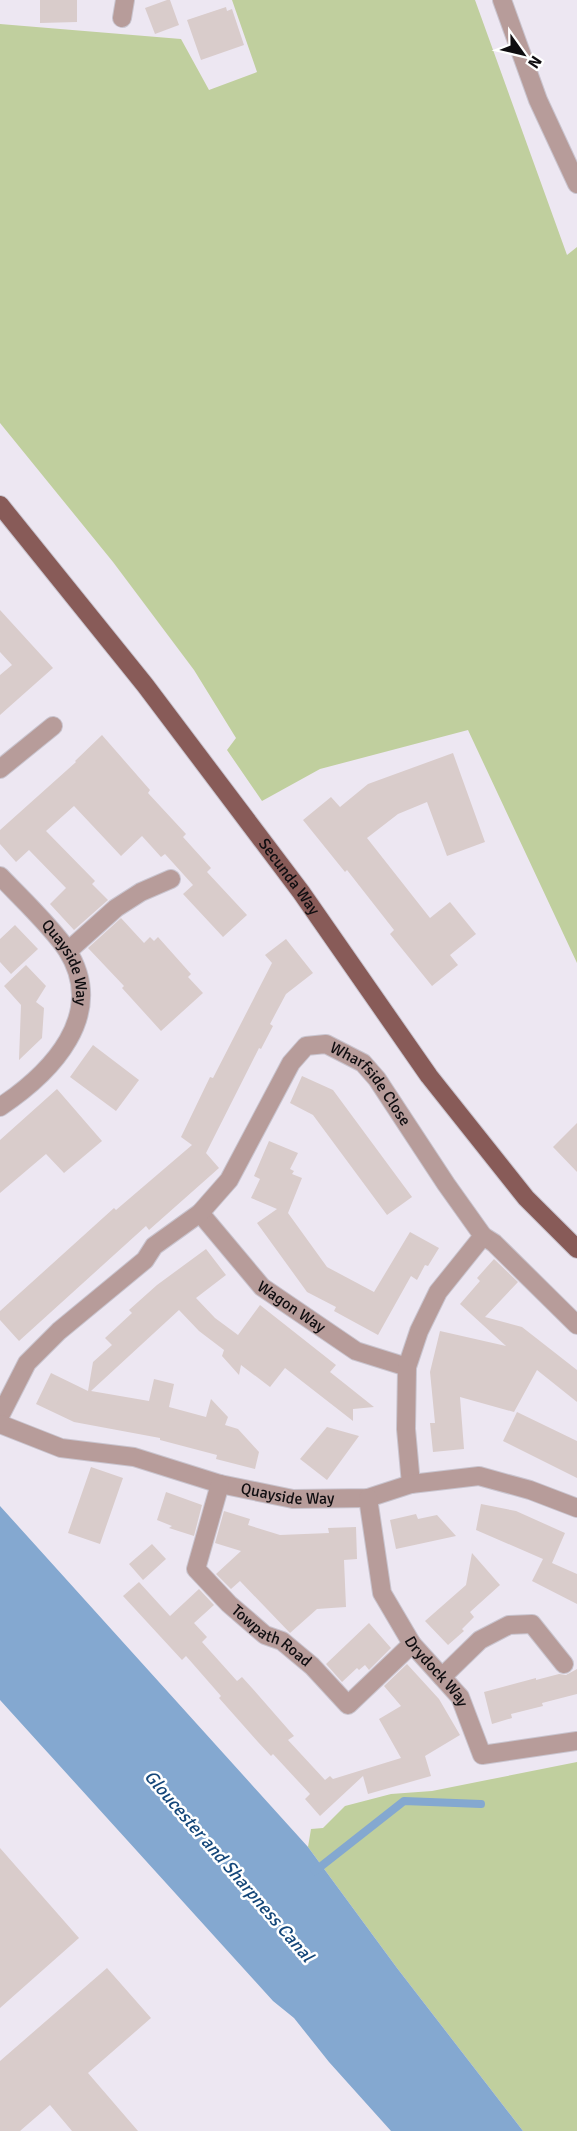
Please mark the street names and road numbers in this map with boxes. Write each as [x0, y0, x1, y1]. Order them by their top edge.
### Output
street label: Secunda Way [254, 834, 324, 919]
street label: Quayside Way [37, 915, 91, 1007]
street label: Wharfside Close [327, 1038, 415, 1130]
street label: Wagon Way [253, 1277, 330, 1338]
street label: Quayside Way [239, 1479, 335, 1509]
street label: Towpath Road [227, 1600, 316, 1671]
street label: Drydock Way [400, 1633, 473, 1710]

